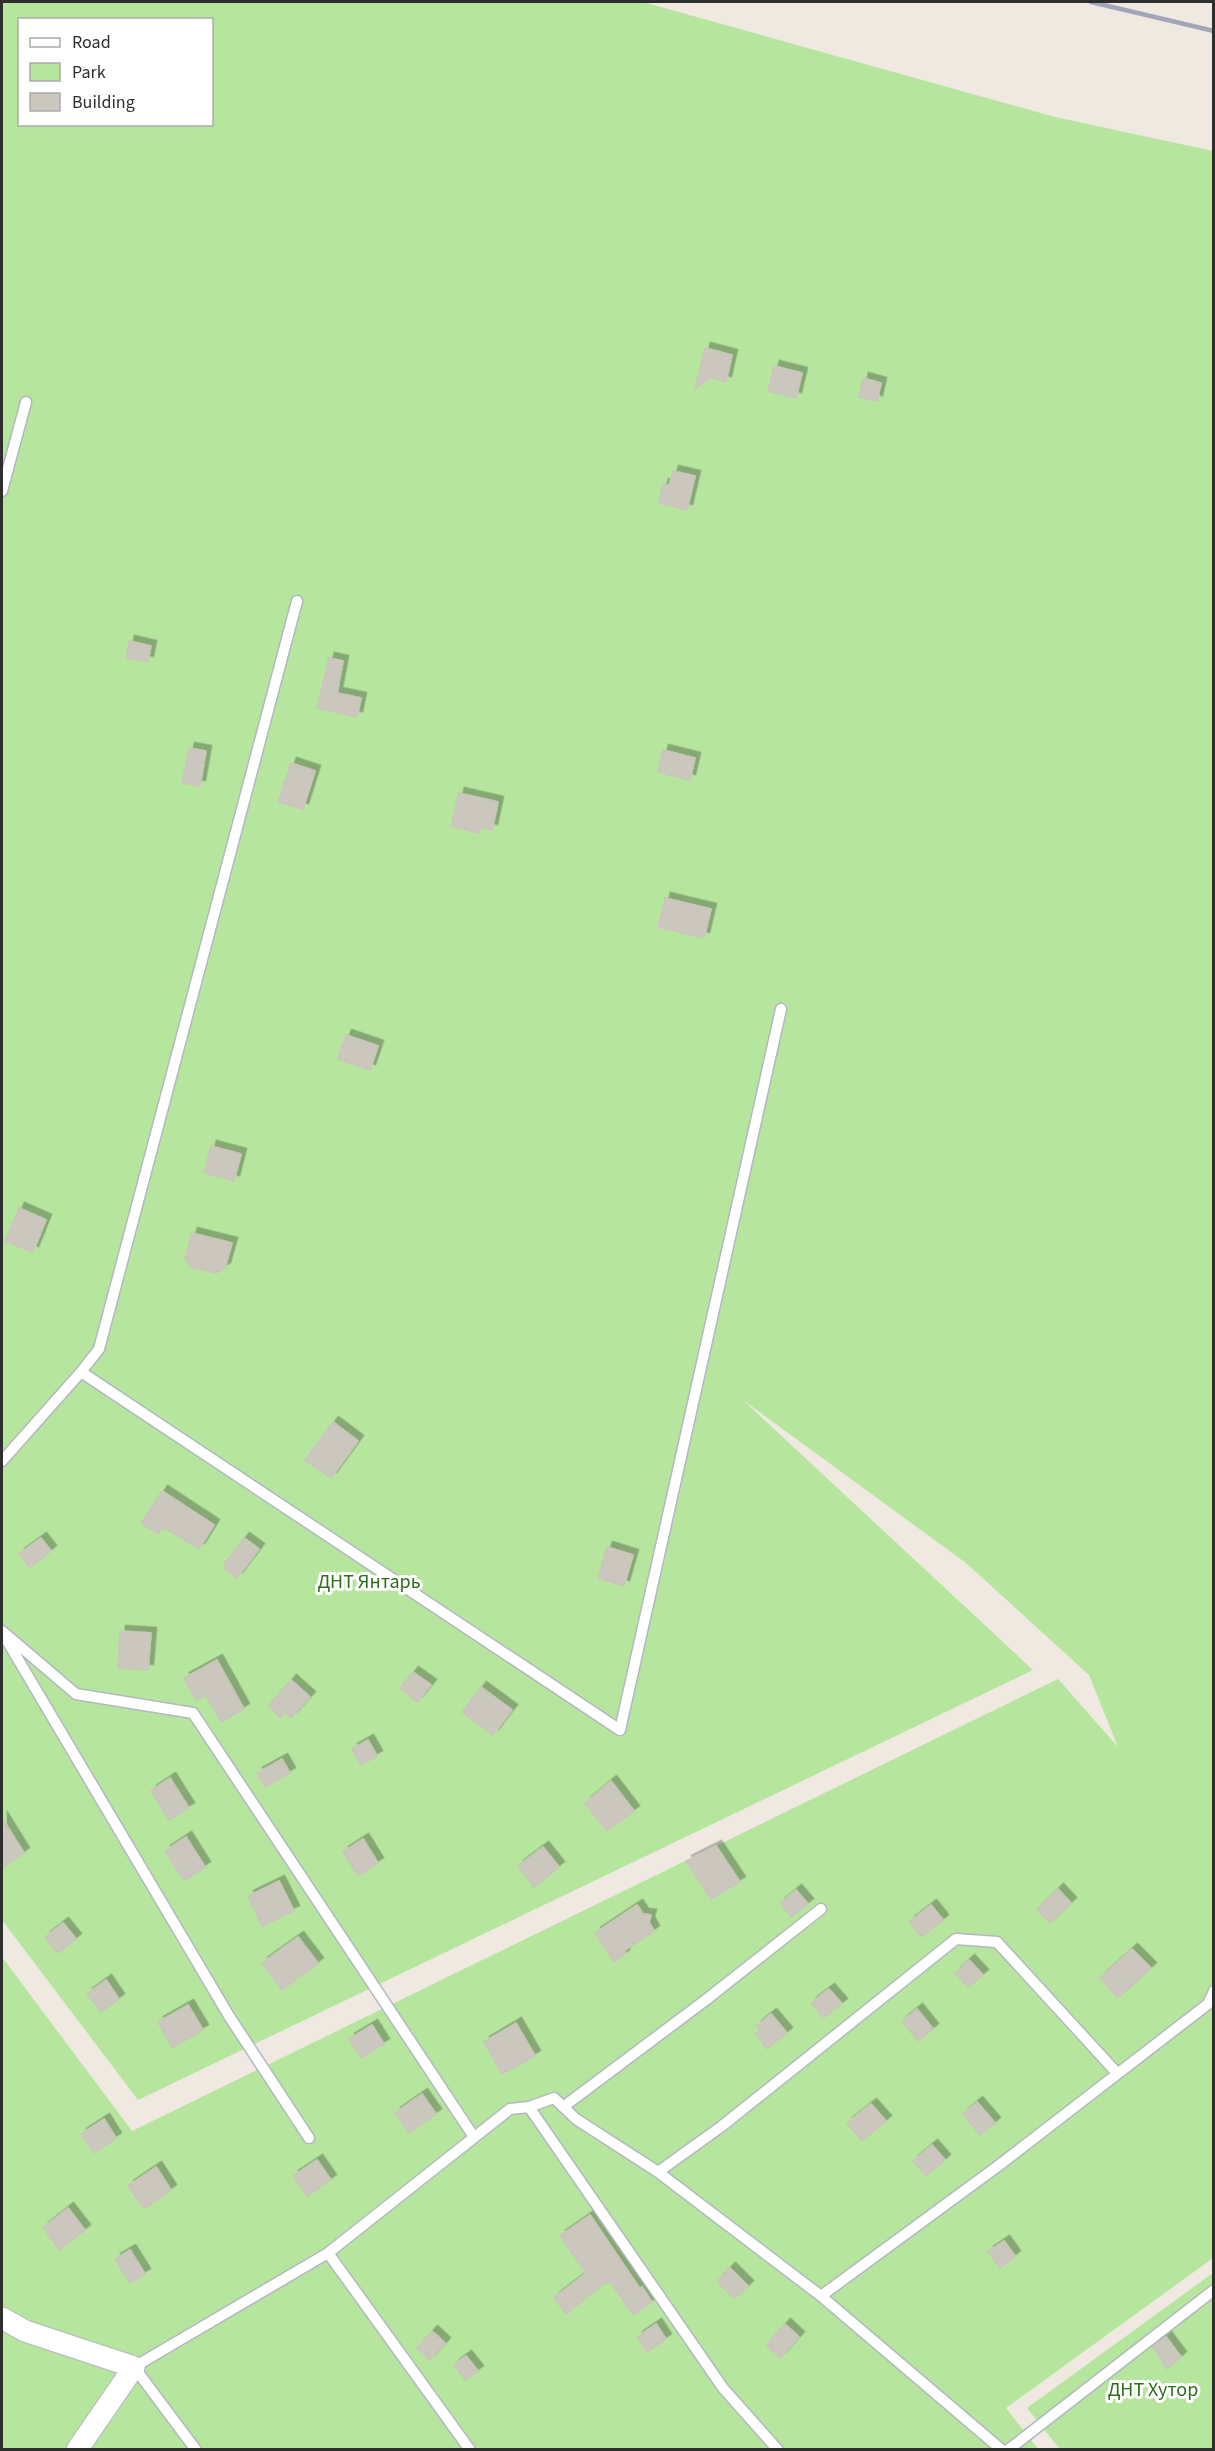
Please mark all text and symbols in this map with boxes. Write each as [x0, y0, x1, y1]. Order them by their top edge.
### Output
legend [18, 18, 213, 126]
text: Road [72, 30, 111, 55]
text: Park [72, 60, 106, 85]
text: Building [72, 90, 135, 115]
park label: ДНТ Янтарь [317, 1568, 421, 1596]
park label: ДНТ Хутор [1108, 2376, 1198, 2404]

